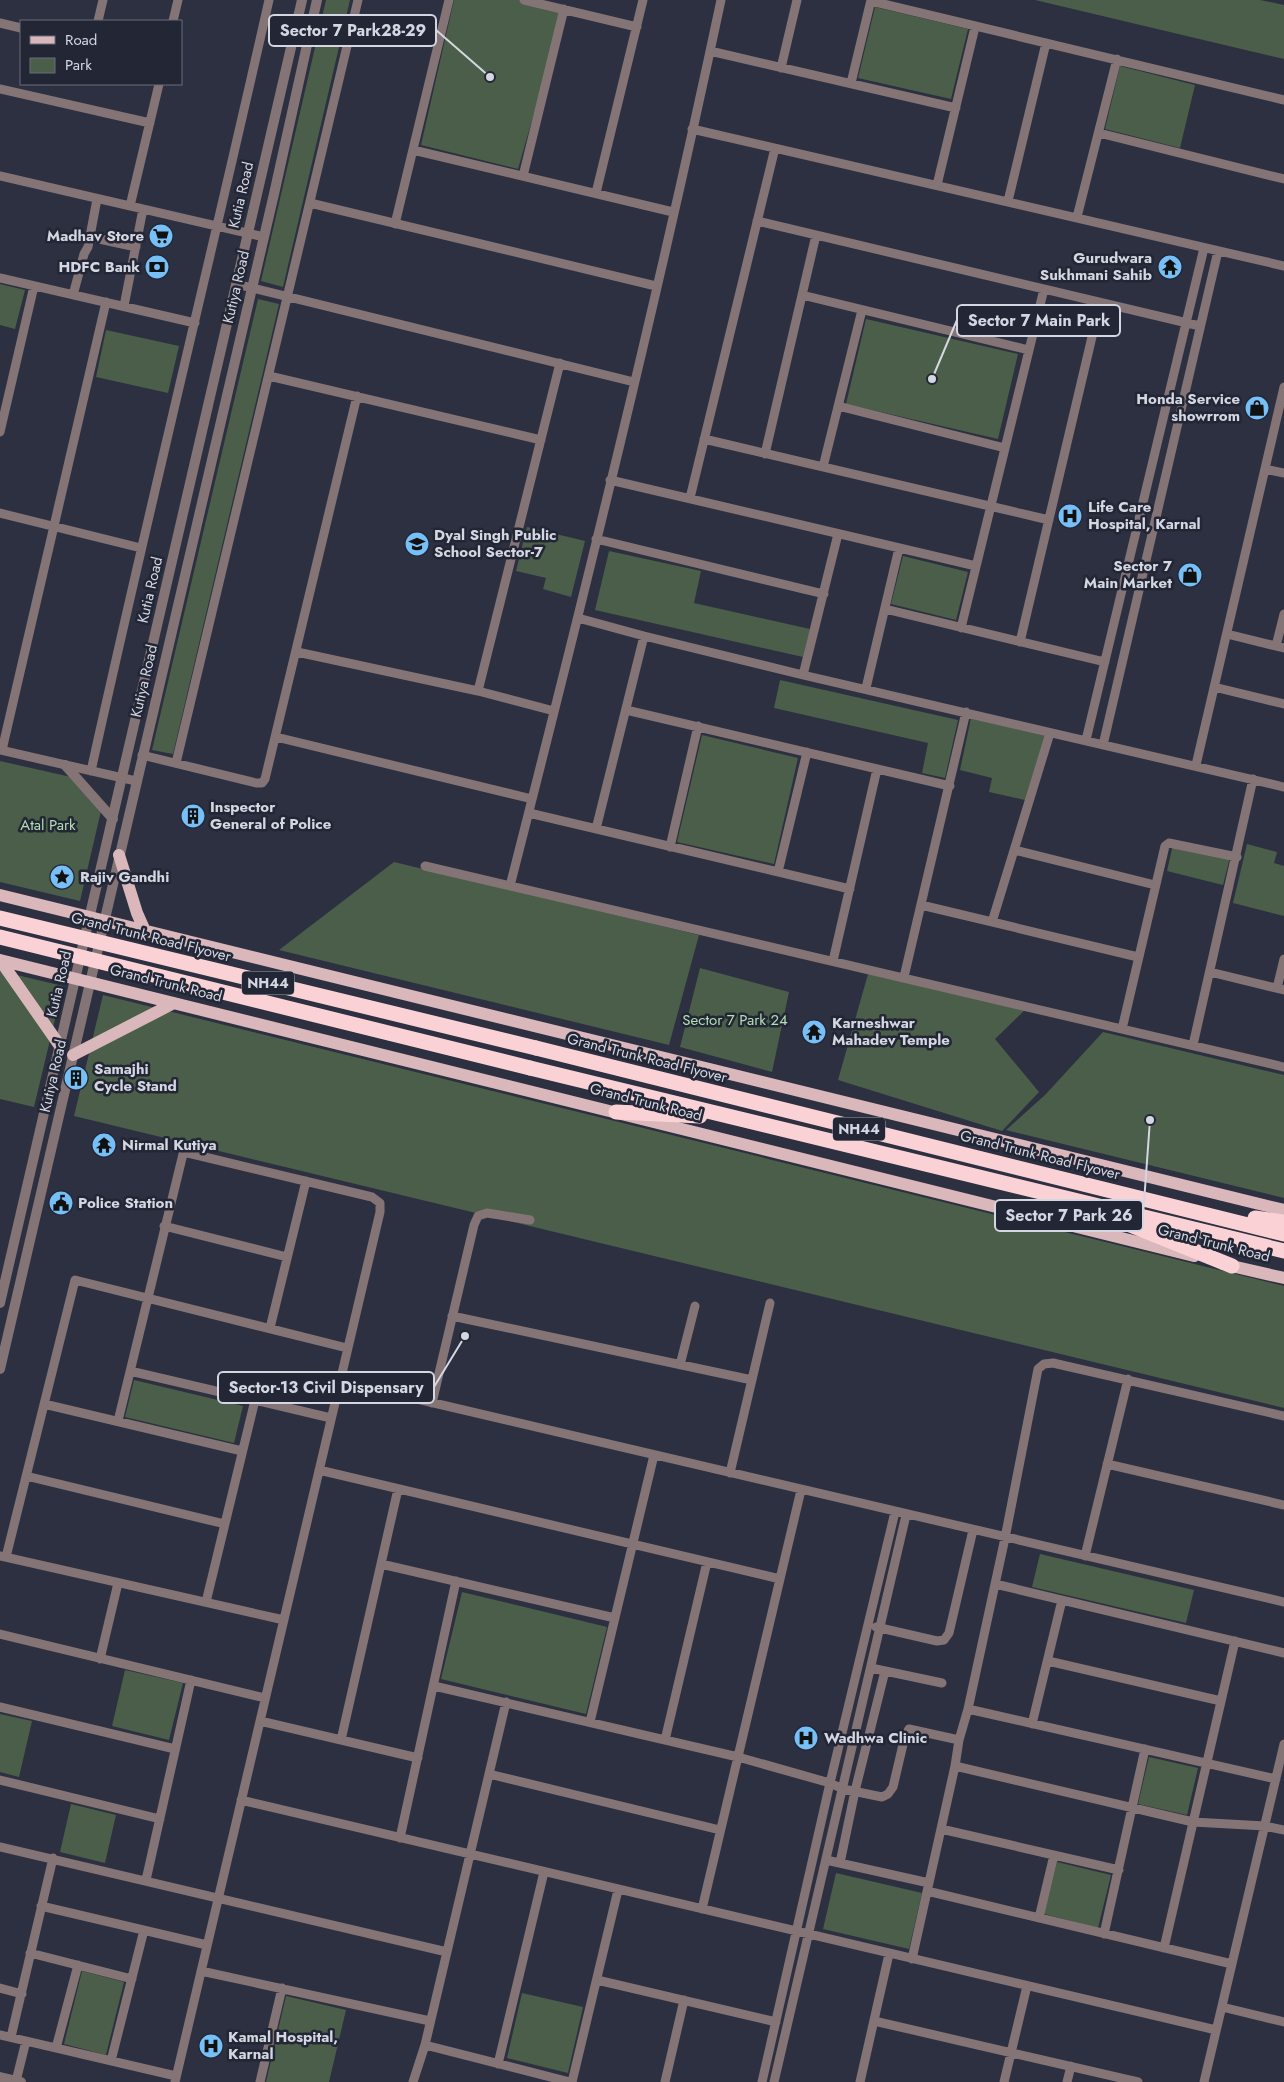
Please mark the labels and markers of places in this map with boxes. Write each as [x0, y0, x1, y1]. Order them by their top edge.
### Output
callout: Sector 7 Park28-29 [269, 15, 436, 46]
supermarket icon: Madhav Store [148, 223, 174, 249]
place label: Madhav Store [47, 225, 144, 247]
place label: Gurudwara Sukhmani Sahib [1040, 247, 1152, 286]
bank icon: HDFC Bank [144, 254, 170, 280]
temple icon: Gurudwara Sukhmani Sahib [1157, 254, 1183, 280]
place label: HDFC Bank [59, 256, 140, 278]
callout: Sector 7 Main Park [957, 305, 1120, 336]
place label: Honda Service showrrom [1136, 388, 1240, 427]
shop icon: Honda Service showrrom [1244, 395, 1270, 421]
place label: Life Care Hospital, Karnal [1088, 496, 1201, 535]
hospital icon: Life Care Hospital, Karnal [1057, 503, 1083, 529]
place label: Dyal Singh Public School Sector-7 [434, 524, 557, 563]
school or university icon: Dyal Singh Public School Sector-7 [404, 531, 430, 557]
place label: Sector 7 Main Market [1084, 555, 1173, 594]
shop icon: Sector 7 Main Market [1177, 562, 1203, 588]
place label: Inspector General of Police [210, 796, 332, 835]
building icon: Inspector General of Police [180, 803, 206, 829]
place icon: Rajiv Gandhi [49, 864, 75, 890]
place label: Rajiv Gandhi [80, 866, 169, 888]
place label: Karneshwar Mahadev Temple [832, 1012, 950, 1051]
temple icon: Karneshwar Mahadev Temple [801, 1019, 827, 1045]
place label: Samajhi Cycle Stand [94, 1058, 177, 1097]
building icon: Samajhi Cycle Stand [63, 1065, 89, 1091]
temple icon: Nirmal Kutiya [91, 1132, 117, 1158]
place label: Nirmal Kutiya [122, 1134, 217, 1156]
public building icon: Police Station [48, 1190, 74, 1216]
place label: Police Station [78, 1192, 173, 1214]
callout: Sector 7 Park 26 [995, 1200, 1143, 1231]
callout: Sector-13 Civil Dispensary [218, 1372, 434, 1403]
hospital icon: Wadhwa Clinic [793, 1725, 819, 1751]
place label: Wadhwa Clinic [824, 1727, 927, 1749]
place label: Kamal Hospital, Karnal [228, 2026, 338, 2065]
hospital icon: Kamal Hospital, Karnal [198, 2033, 224, 2059]

